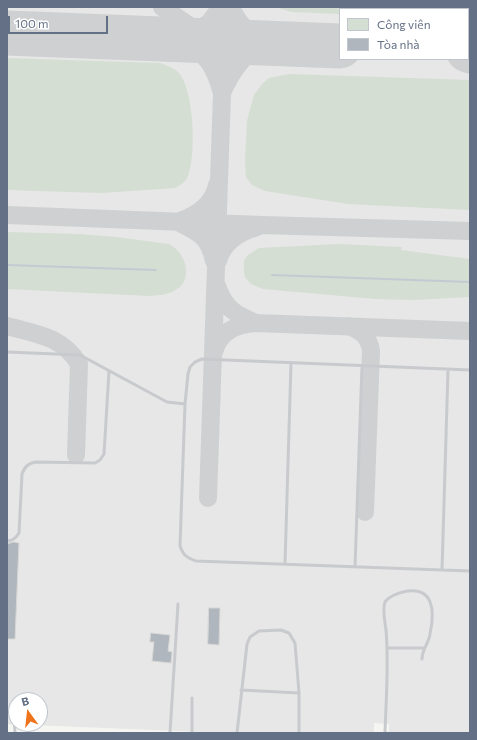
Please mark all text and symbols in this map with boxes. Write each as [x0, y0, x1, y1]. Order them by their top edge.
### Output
scale bar [10, 8, 110, 34]
legend [339, 8, 469, 60]
text: 100 m [15, 16, 49, 30]
text: Công viên [377, 17, 431, 31]
text: Tòa nhà [377, 37, 419, 51]
north arrow [8, 692, 48, 732]
text: B [20, 694, 30, 708]

